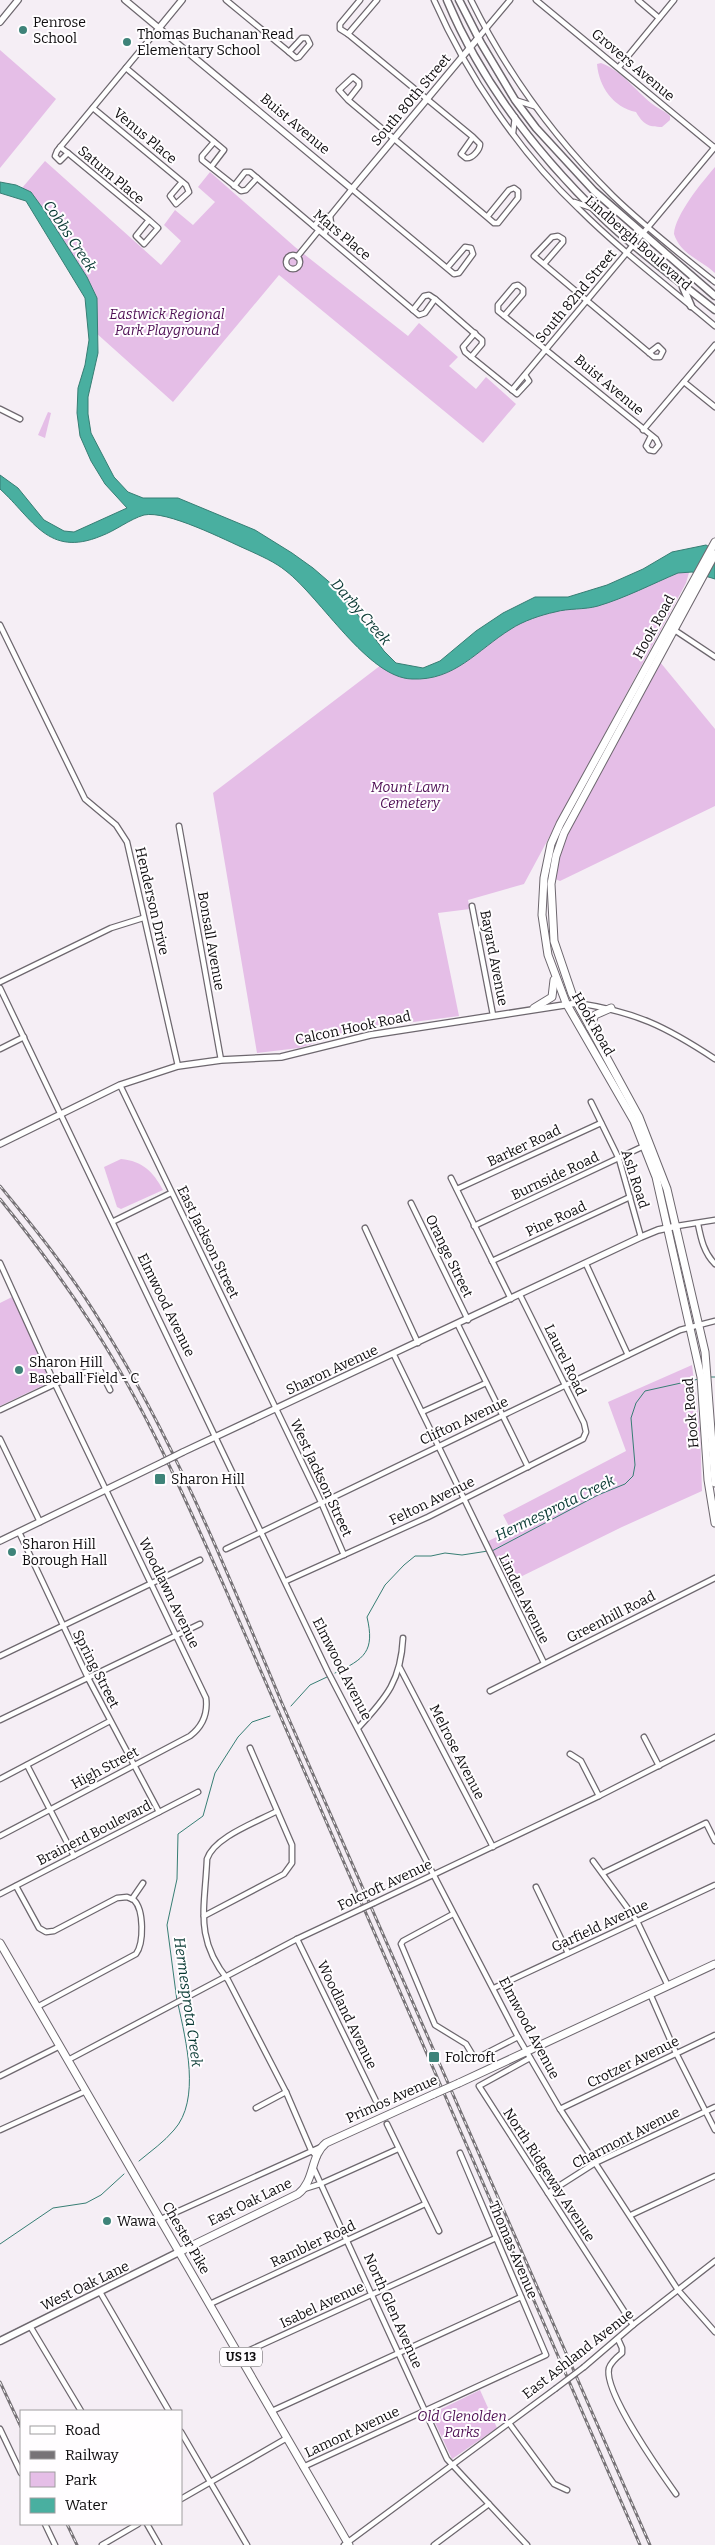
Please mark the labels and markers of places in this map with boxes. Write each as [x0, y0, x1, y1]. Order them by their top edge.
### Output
place label: Penrose School [33, 14, 86, 47]
marker: Penrose School [17, 24, 29, 36]
place label: Thomas Buchanan Read Elementary School [137, 26, 294, 59]
marker: Thomas Buchanan Read Elementary School [121, 36, 133, 48]
place label: Sharon Hill Baseball Field - C [29, 1354, 139, 1387]
marker: Sharon Hill Baseball Field - C [13, 1364, 25, 1376]
place label: Sharon Hill [171, 1471, 245, 1488]
marker: Sharon Hill [153, 1472, 167, 1486]
place label: Sharon Hill Borough Hall [22, 1536, 107, 1569]
marker: Sharon Hill Borough Hall [6, 1546, 18, 1558]
place label: Folcroft [445, 2049, 495, 2066]
marker: Folcroft [427, 2050, 441, 2064]
place label: Wawa [117, 2213, 156, 2230]
marker: Wawa [101, 2215, 113, 2227]

